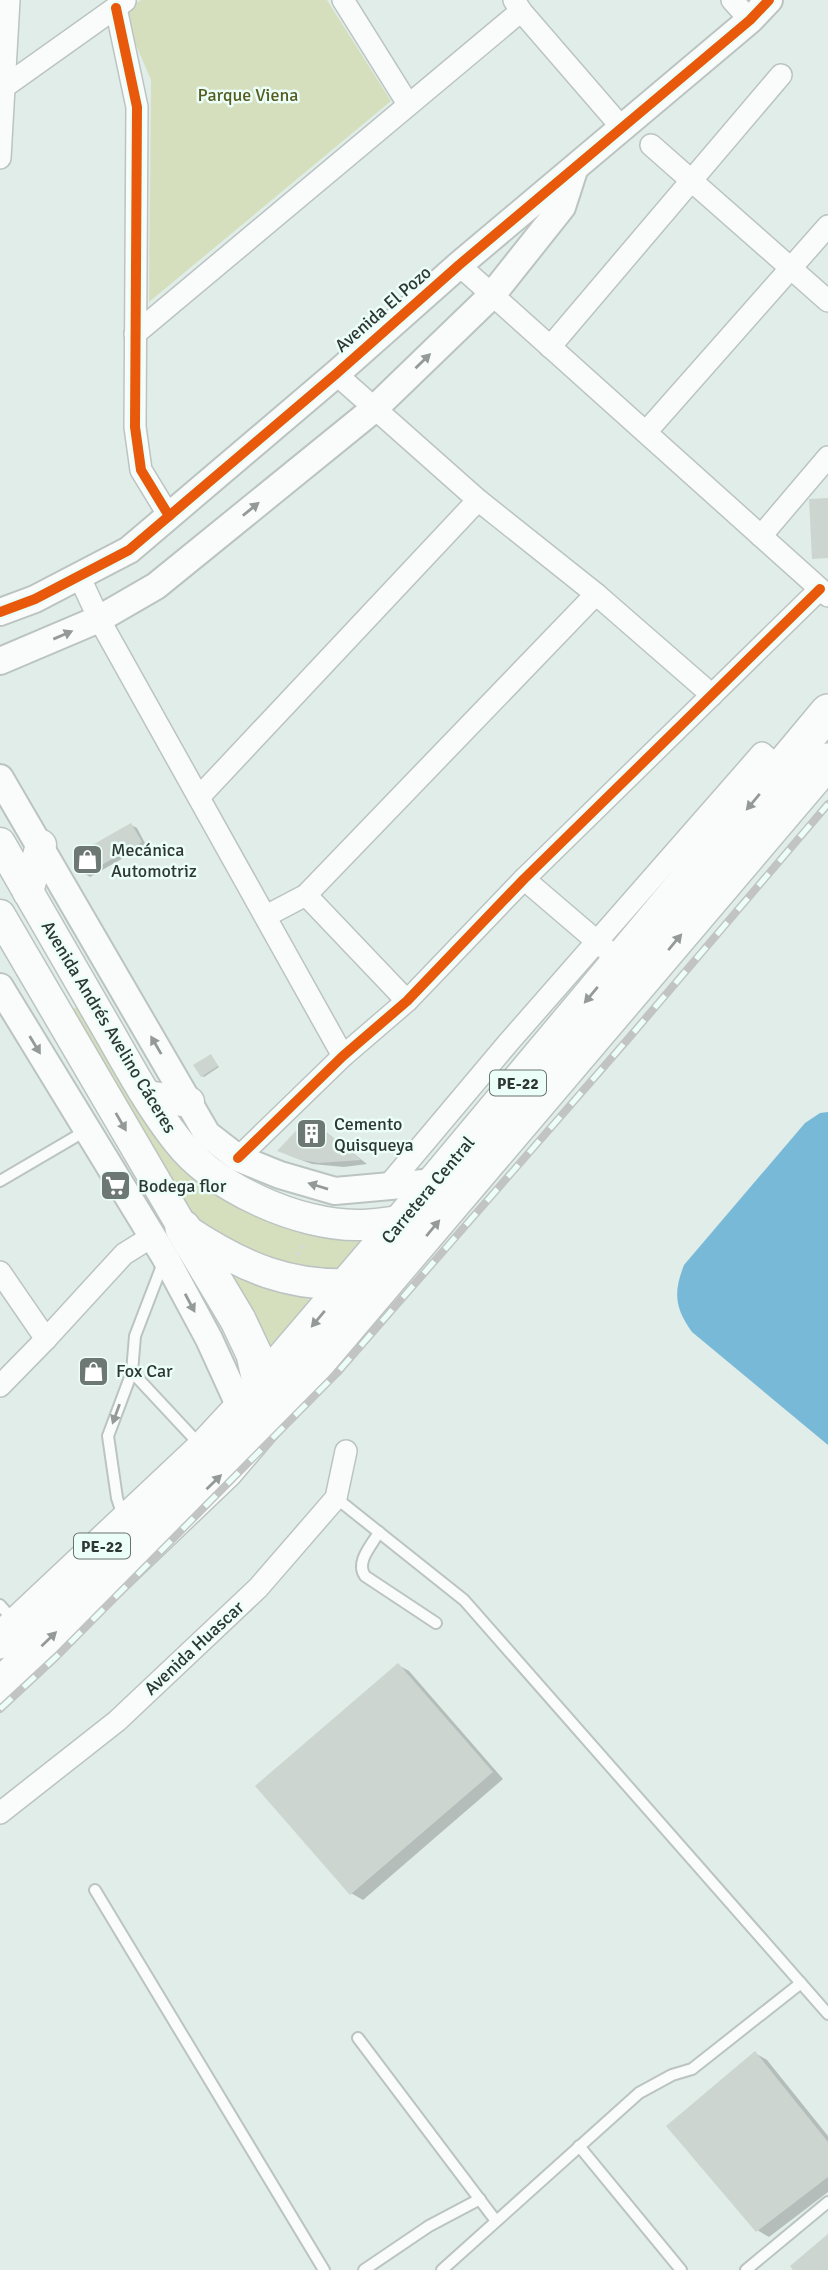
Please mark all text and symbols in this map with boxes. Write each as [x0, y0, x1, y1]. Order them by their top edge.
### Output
park label: Parque Viena [198, 84, 298, 106]
street label: Avenida El Pozo [330, 261, 436, 357]
one-way arrow [415, 352, 432, 369]
one-way arrow [242, 502, 259, 517]
one-way arrow [53, 629, 74, 640]
one-way arrow [745, 793, 761, 811]
place label: Mecánica Automotriz [111, 839, 197, 882]
shop icon: Mecánica Automotriz [71, 843, 105, 877]
street label: Avenida Andrés Avelino Cáceres [37, 917, 181, 1137]
one-way arrow [667, 934, 682, 951]
one-way arrow [584, 987, 599, 1004]
one-way arrow [150, 1035, 162, 1054]
one-way arrow [29, 1036, 42, 1055]
road number: PE-22 [490, 1070, 546, 1096]
one-way arrow [115, 1112, 127, 1131]
place label: Cemento Quisqueya [334, 1113, 414, 1156]
building icon: Cemento Quisqueya [294, 1117, 328, 1151]
street label: Carretera Central [377, 1132, 479, 1248]
supermarket icon: Bodega flor [98, 1169, 132, 1203]
place label: Bodega flor [138, 1175, 227, 1197]
one-way arrow [308, 1181, 329, 1191]
one-way arrow [425, 1220, 440, 1237]
one-way arrow [184, 1293, 196, 1313]
one-way arrow [310, 1310, 326, 1328]
shop icon: Fox Car [76, 1354, 110, 1388]
place label: Fox Car [116, 1360, 173, 1382]
one-way arrow [110, 1404, 121, 1425]
one-way arrow [205, 1474, 222, 1490]
road number: PE-22 [74, 1534, 130, 1558]
street label: Avenida Huascar [140, 1596, 249, 1700]
one-way arrow [41, 1630, 58, 1647]

